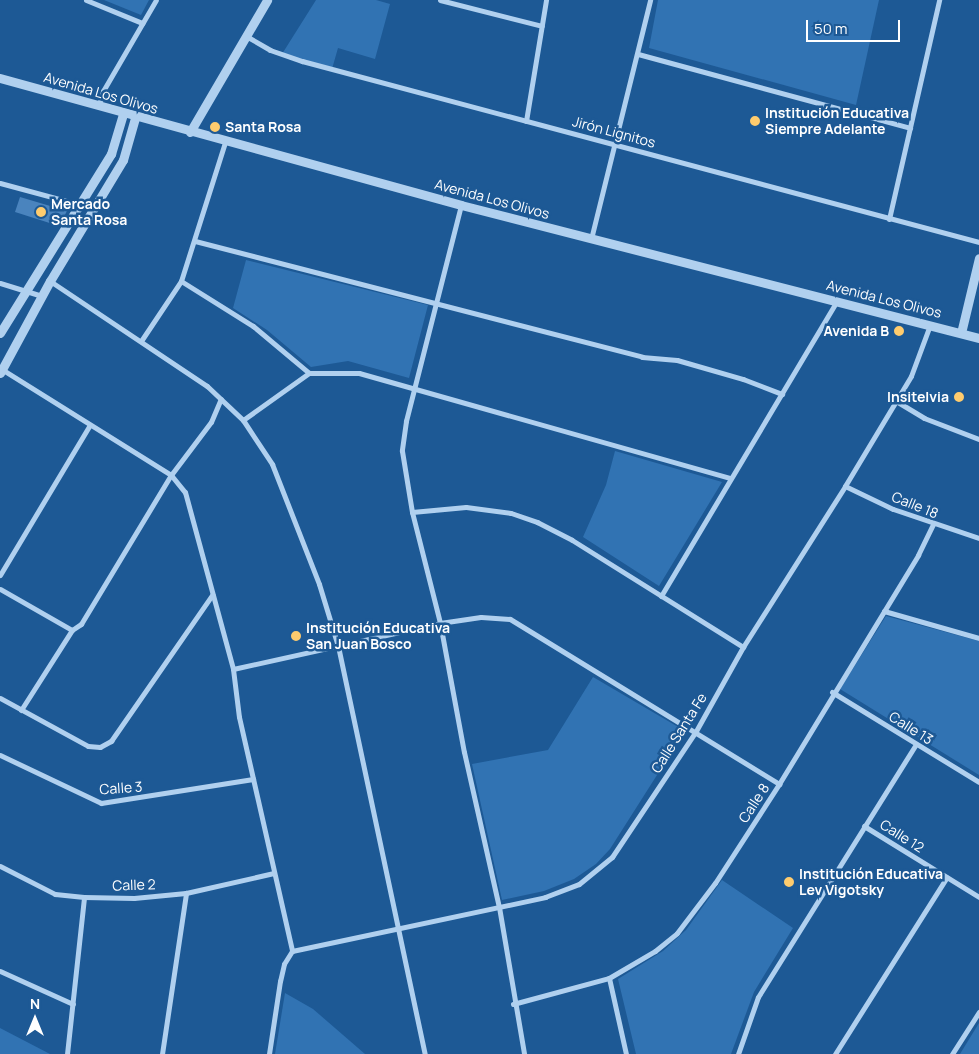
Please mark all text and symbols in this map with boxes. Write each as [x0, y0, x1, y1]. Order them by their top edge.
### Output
scale bar [809, 10, 903, 42]
text: 50 m [814, 18, 848, 39]
street label: Avenida Los Olivos [42, 69, 160, 117]
place label: Institución Educativa Siempre Adelante [765, 105, 909, 138]
street label: Jirón Lignitos [571, 113, 657, 151]
marker: Institución Educativa Siempre Adelante [749, 115, 761, 127]
place label: Santa Rosa [225, 119, 301, 135]
marker: Santa Rosa [209, 121, 221, 133]
street label: Avenida Los Olivos [433, 176, 551, 222]
place label: Mercado Santa Rosa [51, 196, 127, 228]
marker: Mercado Santa Rosa [35, 206, 47, 218]
street label: Avenida Los Olivos [825, 277, 943, 321]
place label: Avenida B [823, 323, 889, 339]
marker: Avenida B [893, 325, 905, 337]
place label: Insitelvia [887, 389, 949, 405]
marker: Insitelvia [953, 391, 965, 403]
street label: Calle 18 [889, 488, 941, 522]
place label: Institución Educativa San Juan Bosco [306, 620, 450, 652]
marker: Institución Educativa San Juan Bosco [290, 630, 302, 642]
street label: Calle Santa Fe [648, 690, 710, 776]
street label: Calle 13 [886, 708, 936, 748]
street label: Calle 3 [99, 778, 143, 798]
street label: Calle 8 [735, 780, 773, 826]
street label: Calle 12 [877, 816, 927, 856]
place label: Institución Educativa Lev Vigotsky [799, 866, 943, 899]
street label: Calle 2 [112, 876, 156, 894]
marker: Institución Educativa Lev Vigotsky [783, 876, 795, 888]
north arrow [10, 994, 60, 1044]
text: N [30, 994, 40, 1013]

